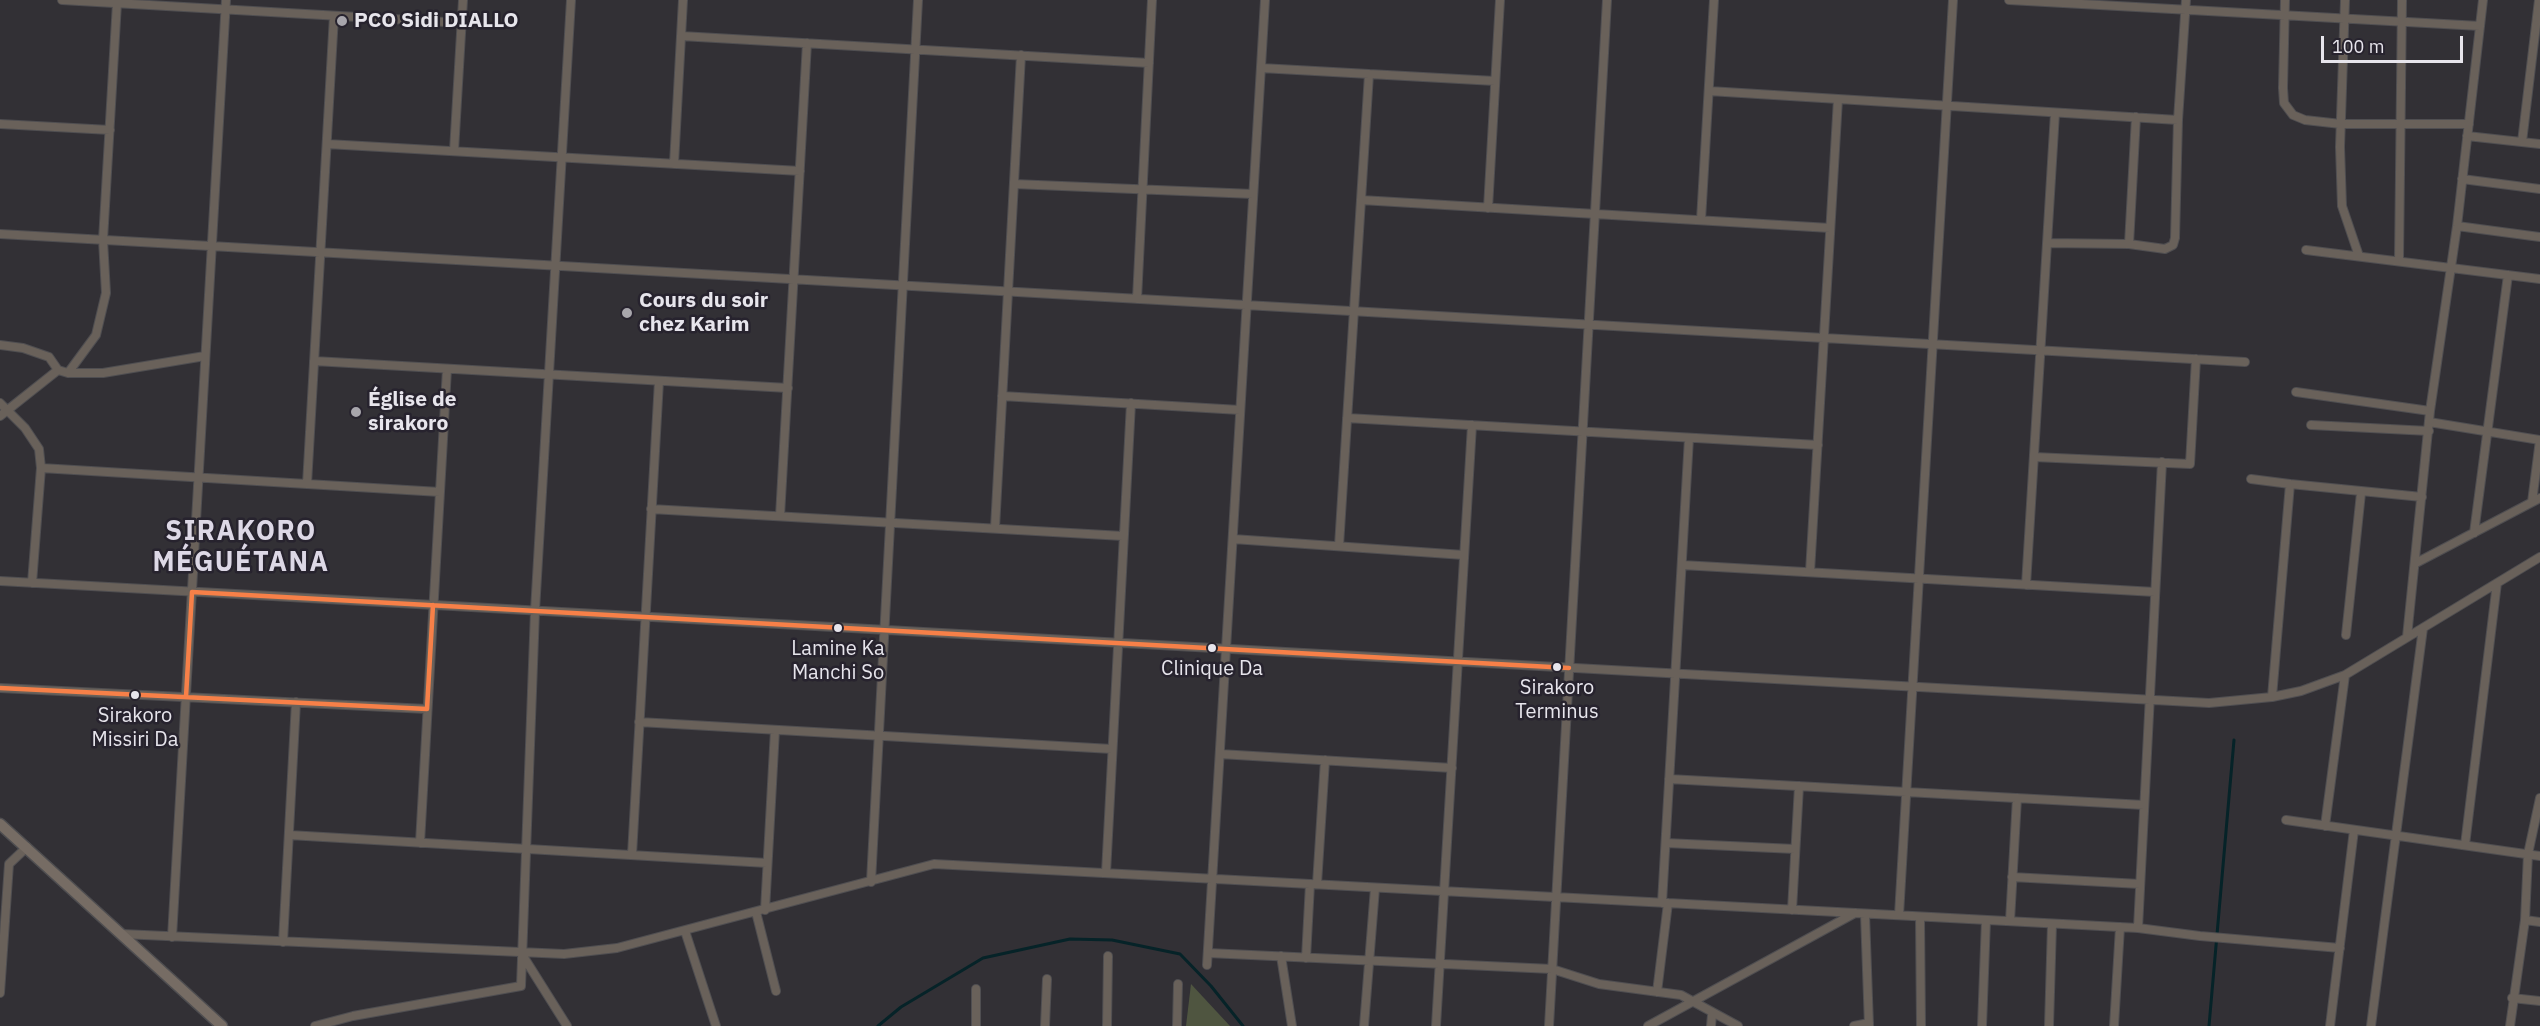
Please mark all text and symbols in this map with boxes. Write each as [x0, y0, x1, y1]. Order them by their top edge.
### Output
place label: PCO Sidi DIALLO [354, 8, 518, 34]
marker: PCO Sidi DIALLO [335, 14, 349, 28]
scale bar [2324, 24, 2466, 62]
text: 100 m [2332, 35, 2384, 58]
place label: Cours du soir chez Karim [639, 288, 768, 338]
marker: Cours du soir chez Karim [620, 306, 634, 320]
place label: Église de sirakoro [368, 387, 457, 437]
marker: Église de sirakoro [349, 405, 363, 419]
district label: SIRAKORO MÉGUÉTANA [152, 516, 330, 579]
marker: Lamine Ka Manchi So [832, 622, 844, 634]
place label: Lamine Ka Manchi So [791, 637, 885, 684]
marker: Clinique Da [1206, 642, 1218, 654]
place label: Clinique Da [1161, 657, 1263, 681]
marker: Sirakoro Terminus [1551, 661, 1563, 673]
place label: Sirakoro Terminus [1515, 676, 1599, 723]
marker: Sirakoro Missiri Da [129, 689, 141, 701]
place label: Sirakoro Missiri Da [92, 704, 178, 751]

